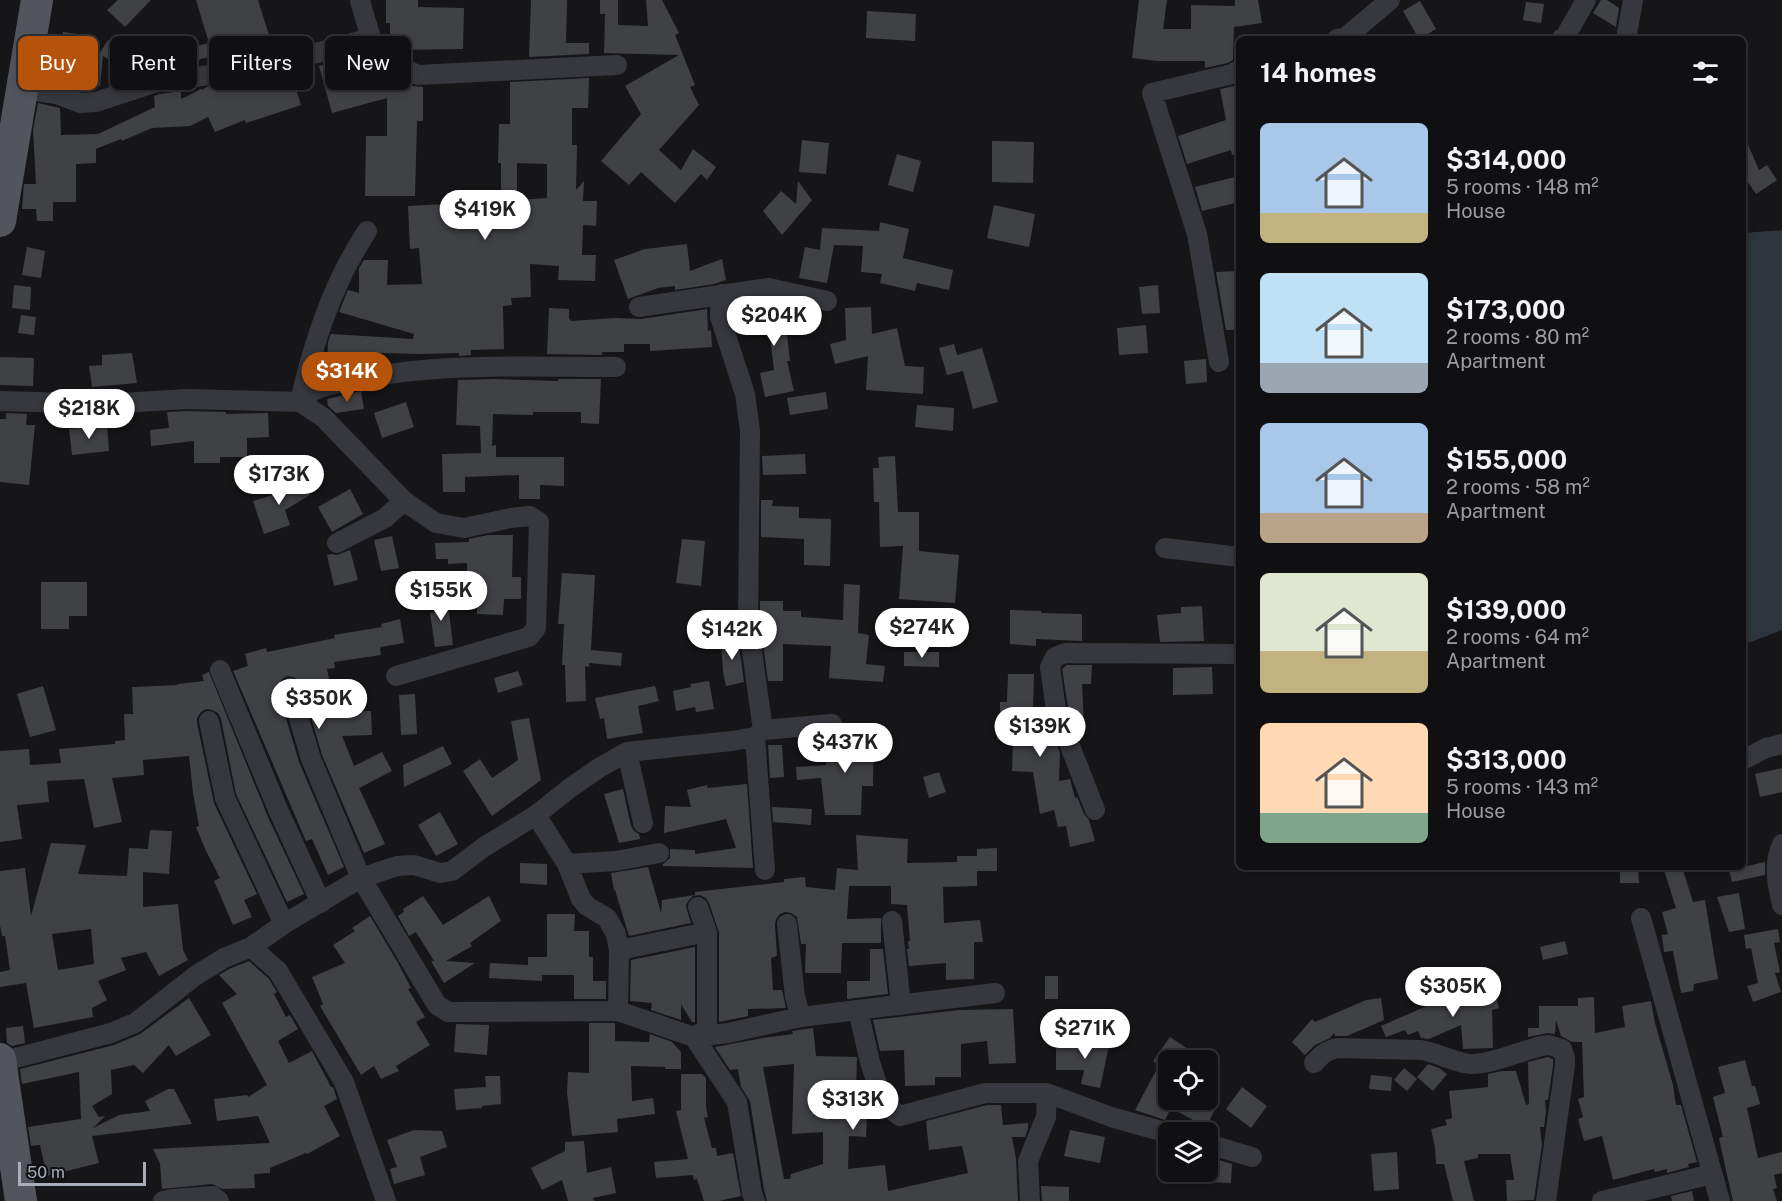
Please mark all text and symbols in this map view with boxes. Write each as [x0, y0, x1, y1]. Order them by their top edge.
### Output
chip: Buy [18, 36, 98, 90]
chip: Rent [110, 36, 197, 90]
chip: Filters [209, 36, 313, 90]
chip: New [325, 36, 411, 90]
icon: filters [1689, 56, 1722, 89]
text: 14 homes [1260, 57, 1376, 88]
text: $314,000 [1446, 144, 1566, 175]
icon: home [1308, 147, 1380, 219]
text: 5 rooms · 148 m² [1446, 175, 1599, 199]
pin: $419K [443, 190, 527, 241]
text: $419K [454, 197, 516, 221]
text: House [1446, 199, 1506, 223]
text: $173,000 [1446, 294, 1565, 325]
pin: $204K [732, 296, 816, 347]
icon: home [1308, 297, 1380, 369]
text: $204K [741, 303, 807, 327]
text: 2 rooms · 80 m² [1446, 325, 1589, 349]
text: Apartment [1446, 349, 1546, 373]
pin: $314K [305, 352, 389, 403]
text: $314K [316, 359, 378, 383]
pin: $218K [47, 389, 131, 440]
text: $218K [58, 396, 120, 420]
text: $155,000 [1446, 444, 1567, 475]
icon: home [1308, 447, 1380, 519]
pin: $173K [237, 455, 321, 506]
text: $173K [248, 462, 310, 486]
text: 2 rooms · 58 m² [1446, 475, 1590, 499]
text: Apartment [1446, 499, 1546, 523]
pin: $155K [399, 571, 483, 622]
text: $155K [409, 578, 473, 602]
text: $139,000 [1446, 594, 1566, 625]
icon: home [1308, 597, 1380, 669]
pin: $274K [880, 608, 964, 659]
pin: $142K [690, 610, 774, 661]
text: $274K [889, 615, 955, 639]
text: $142K [701, 617, 763, 641]
text: 2 rooms · 64 m² [1446, 625, 1589, 649]
text: Apartment [1446, 649, 1546, 673]
pin: $350K [277, 679, 361, 730]
text: $350K [285, 686, 353, 710]
pin: $139K [998, 707, 1082, 758]
text: $139K [1009, 714, 1071, 738]
pin: $437K [803, 723, 887, 774]
text: $437K [812, 730, 878, 754]
text: $313,000 [1446, 744, 1567, 775]
icon: home [1308, 747, 1380, 819]
text: 5 rooms · 143 m² [1446, 775, 1598, 799]
text: House [1446, 799, 1506, 823]
pin: $305K [1411, 967, 1495, 1018]
text: $305K [1419, 974, 1487, 998]
pin: $271K [1043, 1009, 1127, 1060]
text: $271K [1054, 1016, 1116, 1040]
map controls [1158, 1050, 1218, 1182]
button: locate [1158, 1050, 1218, 1110]
pin: $313K [811, 1080, 895, 1131]
text: $313K [821, 1087, 885, 1111]
button: layers [1158, 1122, 1218, 1182]
scale bar [18, 1159, 146, 1186]
text: 50 m [27, 1163, 65, 1182]

